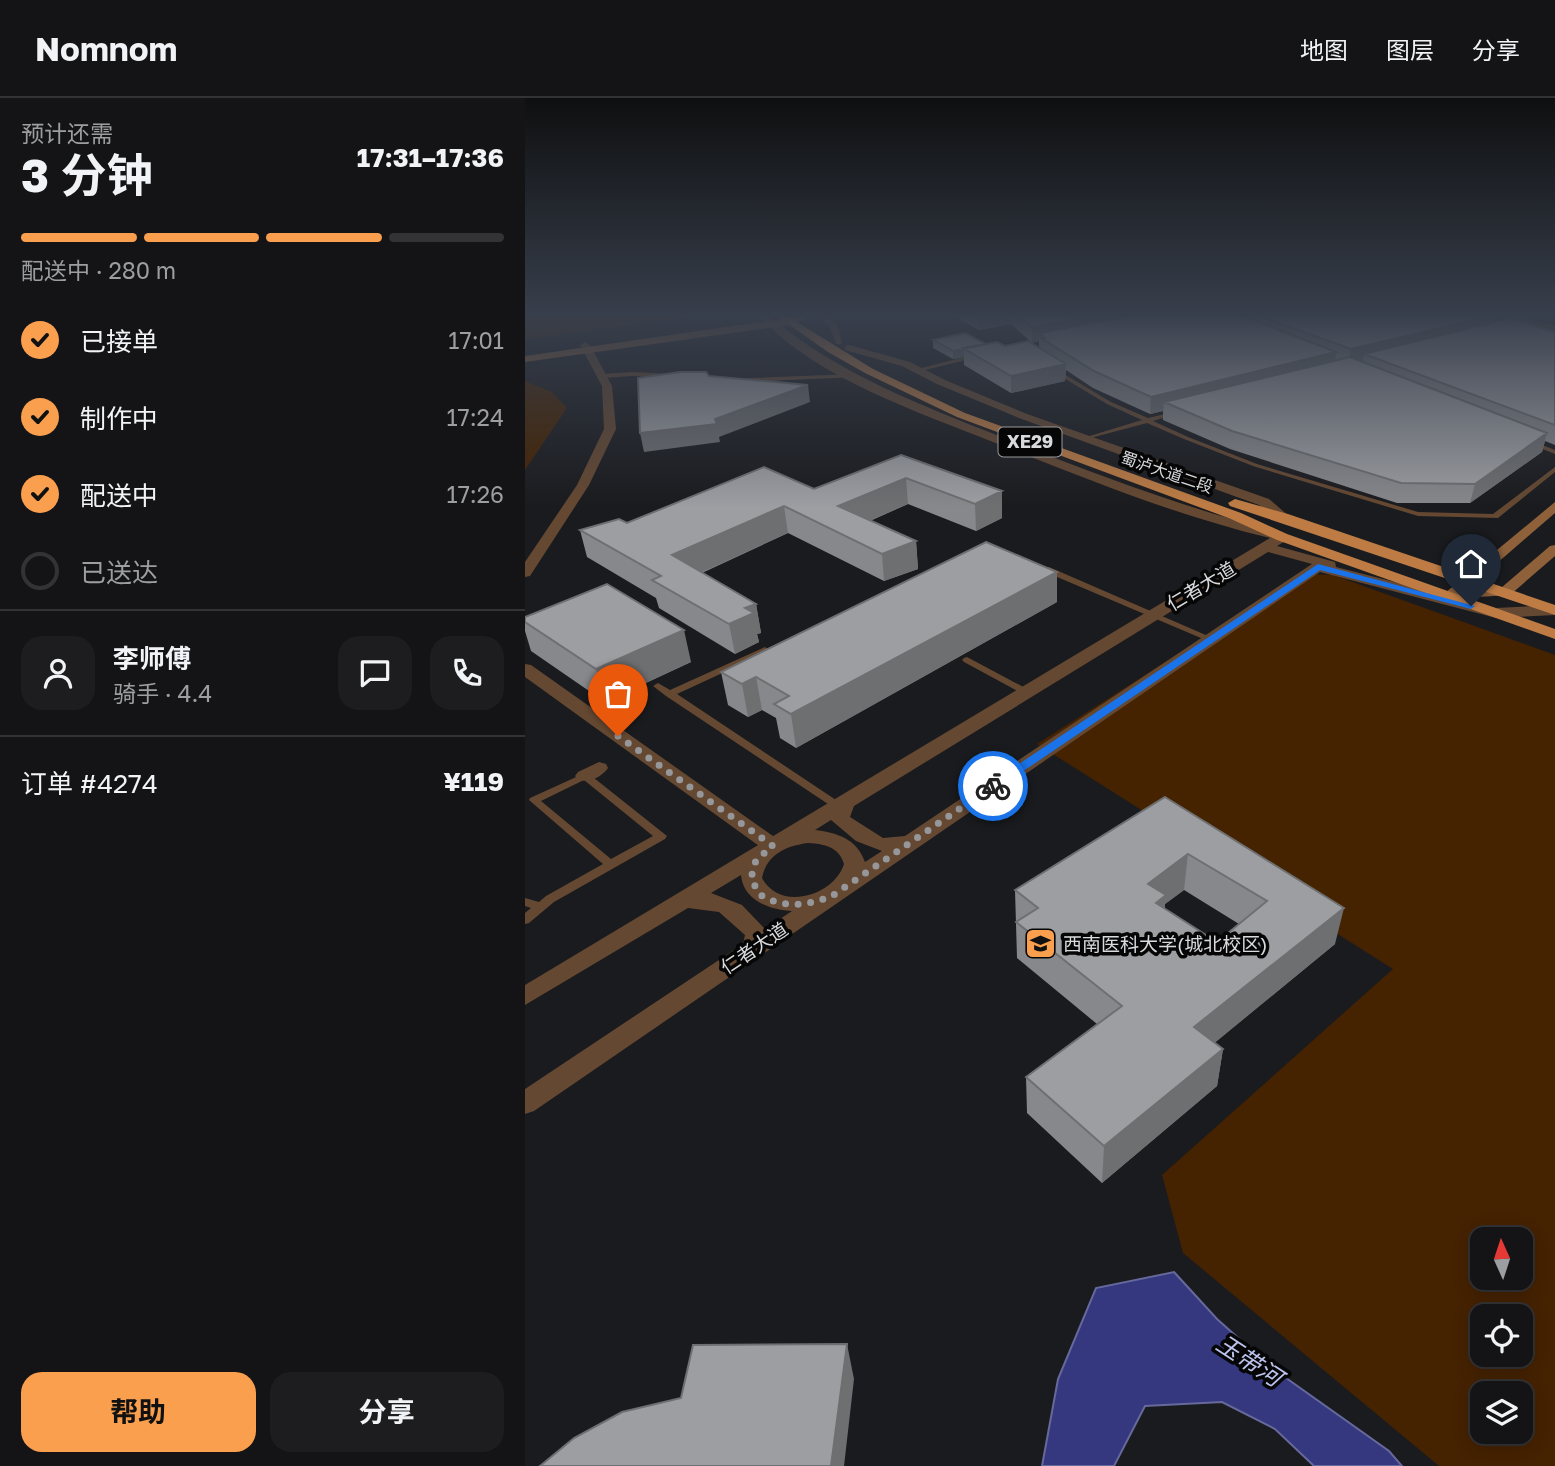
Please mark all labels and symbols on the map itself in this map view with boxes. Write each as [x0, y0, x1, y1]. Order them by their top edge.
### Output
road number: XE29 [999, 428, 1061, 456]
street label: 蜀泸大道二段 [1118, 447, 1216, 497]
pin [1441, 534, 1501, 606]
street label: 仁者大道 [1162, 556, 1239, 615]
pin [588, 664, 648, 736]
courier [958, 751, 1028, 821]
street label: 仁者大道 [716, 917, 792, 978]
school or university icon: 西南医科大学(城北校区) [1023, 927, 1057, 961]
place label: 西南医科大学(城北校区) [1063, 932, 1267, 955]
north arrow [1470, 1227, 1533, 1290]
water label: 玉带河 [1212, 1328, 1291, 1394]

